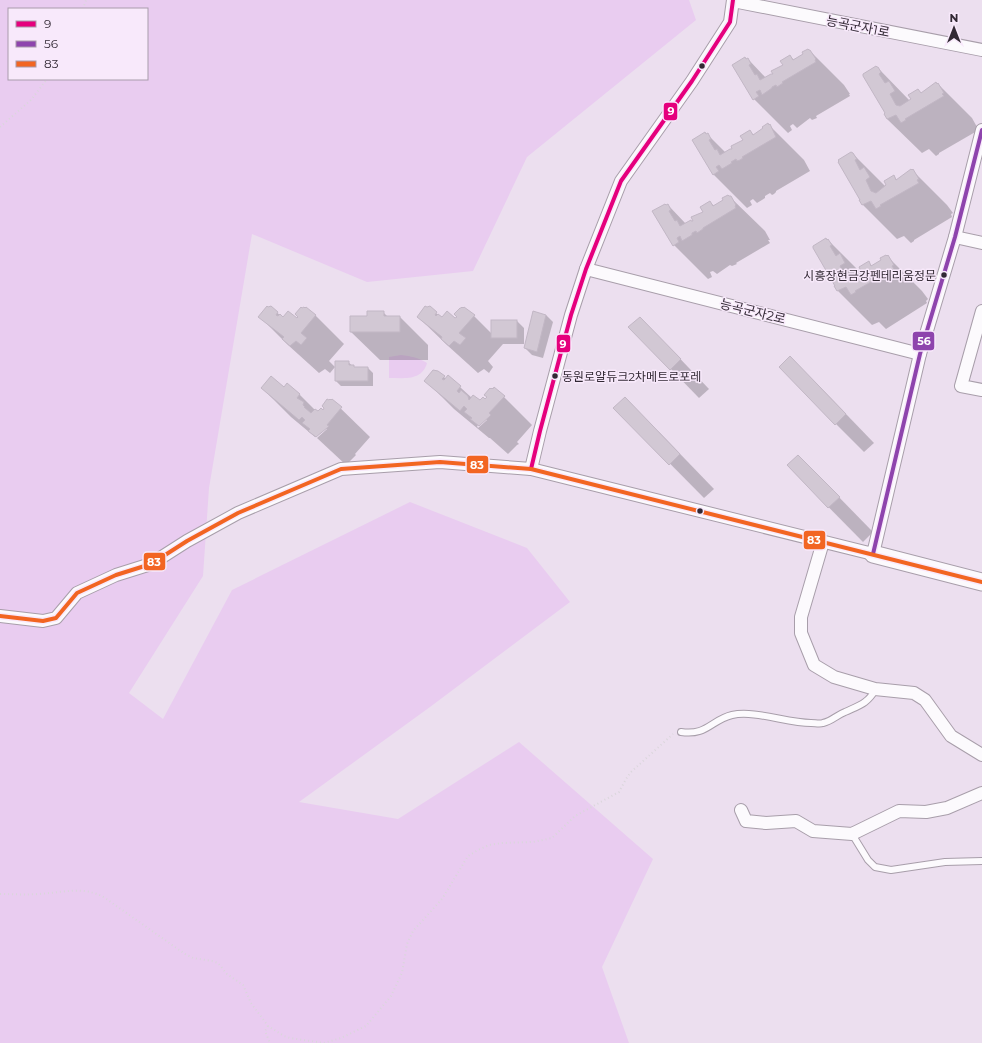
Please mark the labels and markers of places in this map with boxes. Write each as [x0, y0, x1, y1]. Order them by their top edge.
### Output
unlabelled marker [697, 61, 707, 71]
place label: 시흥장현금강펜테리움정문 [804, 268, 936, 283]
marker: 시흥장현금강펜테리움정문 [939, 270, 949, 280]
place label: 동원로얄듀크2차메트로포레 [562, 369, 701, 384]
marker: 동원로얄듀크2차메트로포레 [550, 371, 560, 381]
unlabelled marker [695, 506, 705, 516]

